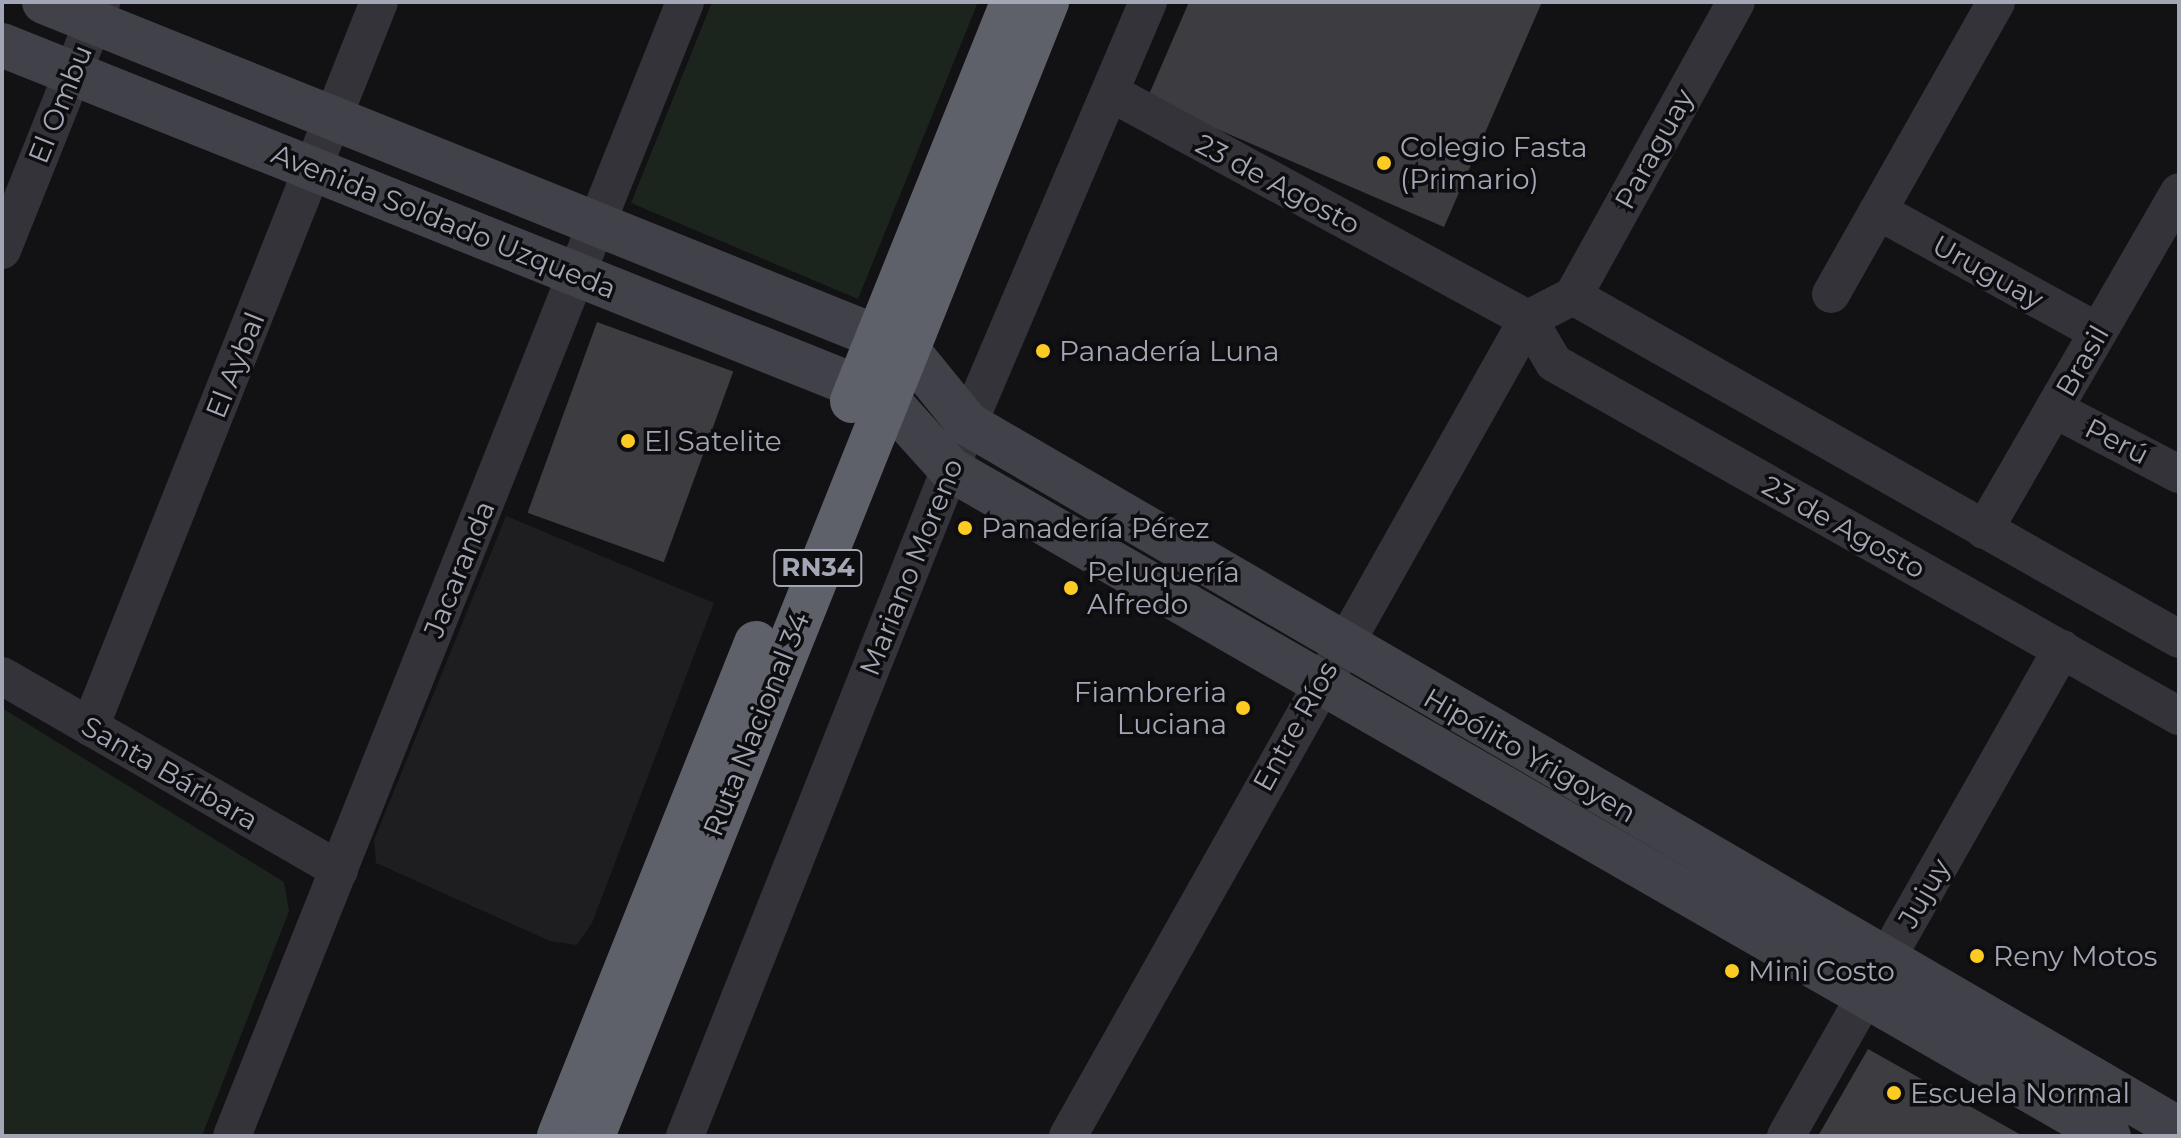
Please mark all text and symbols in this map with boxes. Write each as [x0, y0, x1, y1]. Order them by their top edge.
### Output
street label: El Ombu [21, 40, 99, 168]
street label: Paraguay [1607, 83, 1701, 215]
street label: 23 de Agosto [1190, 127, 1366, 241]
place label: Colegio Fasta (Primario) [1400, 130, 1587, 196]
street label: Avenida Soldado Uzqueda [267, 136, 621, 306]
marker: Colegio Fasta (Primario) [1375, 154, 1393, 172]
street label: Uruguay [1927, 228, 2049, 316]
street label: El Aybal [199, 307, 271, 423]
street label: Brasil [2048, 319, 2116, 403]
place label: Panadería Luna [1059, 334, 1279, 368]
marker: Panadería Luna [1034, 342, 1052, 360]
street label: Perú [2080, 411, 2154, 471]
place label: El Satelite [644, 424, 782, 458]
marker: El Satelite [619, 432, 637, 450]
street label: Mariano Moreno [852, 454, 970, 680]
street label: 23 de Agosto [1757, 468, 1931, 586]
street label: Jacaranda [416, 496, 502, 642]
place label: Panadería Pérez [981, 511, 1210, 545]
marker: Panadería Pérez [956, 519, 974, 537]
road number: RN34 [772, 546, 864, 590]
place label: Peluquería Alfredo [1087, 555, 1240, 621]
marker: Peluquería Alfredo [1062, 579, 1080, 597]
street label: Ruta Nacional 34 [696, 607, 816, 841]
street label: Entre Ríos [1246, 655, 1344, 797]
place label: Fiambreria Luciana [1074, 675, 1227, 741]
street label: Hipólito Yrigoyen [1418, 681, 1642, 829]
marker: Fiambreria Luciana [1234, 699, 1252, 717]
street label: Santa Bárbara [76, 709, 264, 837]
street label: Jujuy [1891, 852, 1957, 934]
place label: Reny Motos [1993, 939, 2157, 973]
marker: Reny Motos [1968, 947, 1986, 965]
place label: Mini Costo [1748, 954, 1895, 988]
marker: Mini Costo [1723, 962, 1741, 980]
place label: Escuela Normal [1910, 1076, 2130, 1110]
marker: Escuela Normal [1885, 1084, 1903, 1102]

